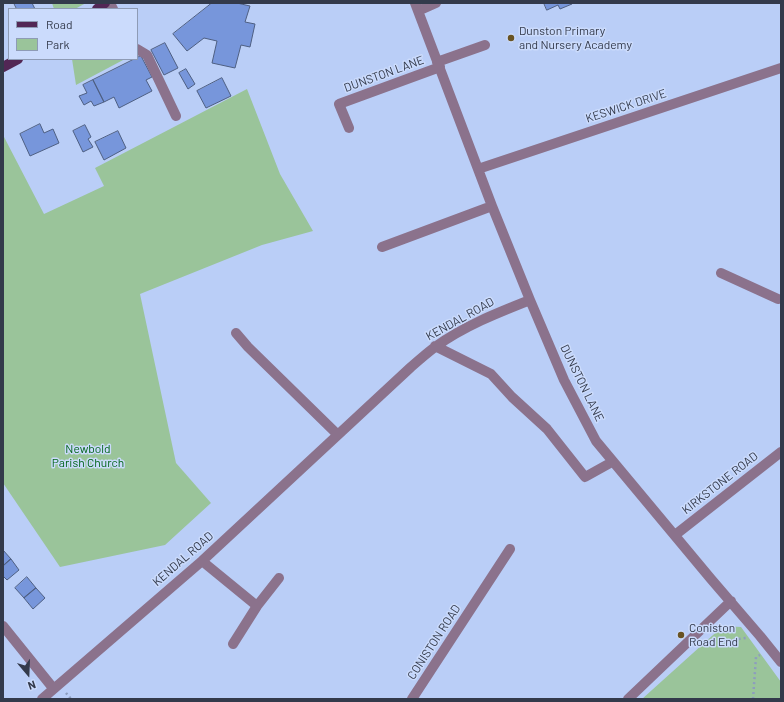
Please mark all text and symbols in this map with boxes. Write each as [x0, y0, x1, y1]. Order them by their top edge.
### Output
legend [8, 8, 138, 60]
text: Road [46, 17, 73, 31]
place label: Dunston Primary and Nursery Academy [519, 24, 632, 52]
marker: Dunston Primary and Nursery Academy [506, 33, 516, 43]
text: Park [46, 37, 70, 51]
street label: DUNSTON LANE [342, 53, 426, 95]
street label: KESWICK DRIVE [584, 86, 668, 126]
street label: KENDAL ROAD [423, 294, 497, 344]
street label: DUNSTON LANE [557, 342, 607, 424]
park label: Newbold Parish Church [52, 442, 124, 470]
street label: KIRKSTONE ROAD [679, 449, 761, 517]
street label: KENDAL ROAD [150, 529, 216, 589]
street label: CONISTON ROAD [404, 602, 464, 682]
place label: Coniston Road End [689, 621, 738, 649]
marker: Coniston Road End [676, 630, 686, 640]
north arrow [8, 654, 48, 694]
text: N [26, 678, 38, 693]

